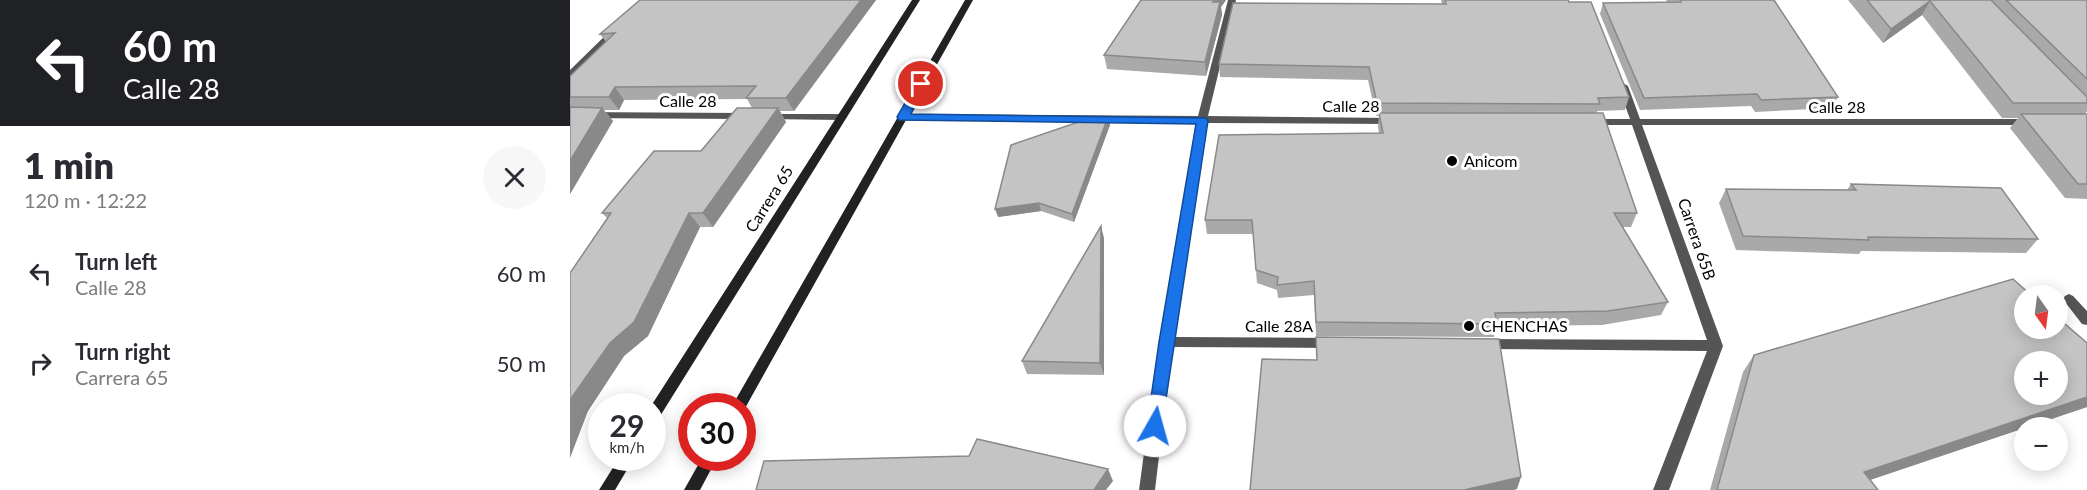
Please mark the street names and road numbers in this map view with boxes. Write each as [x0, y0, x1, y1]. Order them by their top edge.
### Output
street label: Calle 28 [659, 91, 717, 110]
street label: Calle 28 [1322, 96, 1380, 115]
street label: Calle 28 [1808, 97, 1866, 116]
street label: Carrera 65 [741, 162, 796, 235]
street label: Carrera 65B [1675, 196, 1720, 282]
street label: Calle 28A [1245, 316, 1313, 335]

